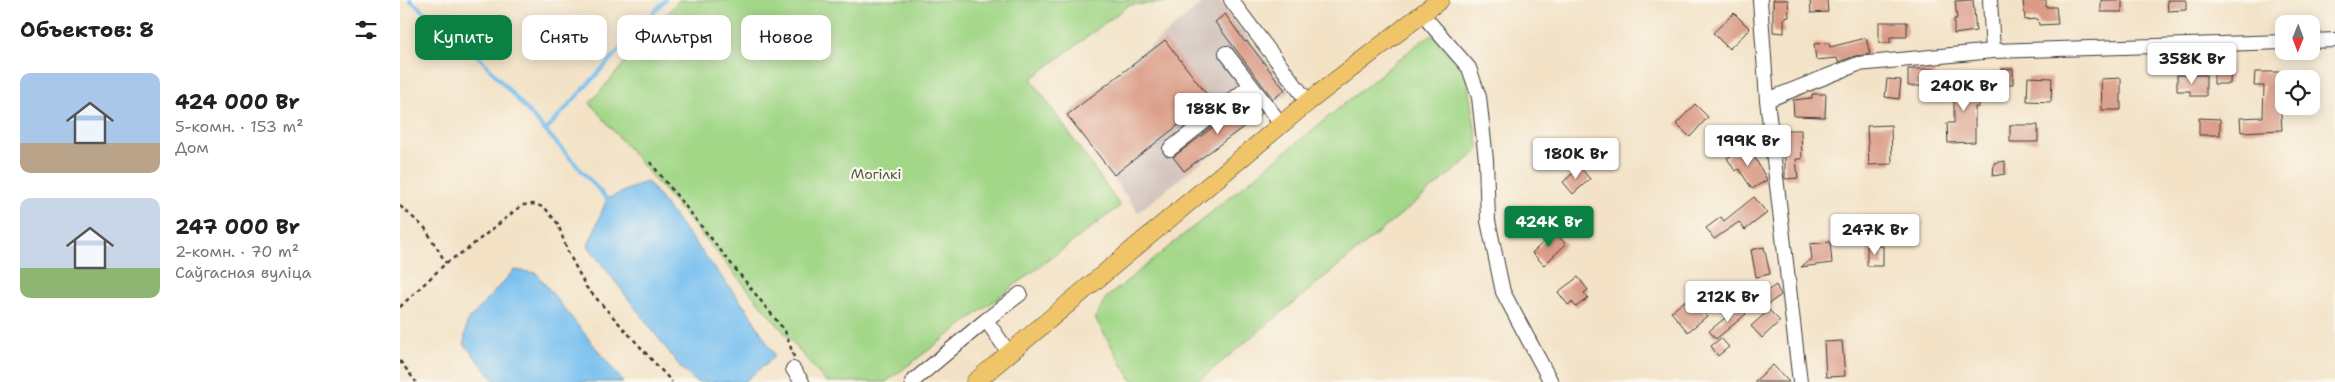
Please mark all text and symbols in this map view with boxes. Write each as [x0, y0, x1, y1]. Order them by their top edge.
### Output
chip: Купить [415, 15, 512, 60]
chip: Снять [522, 15, 607, 60]
chip: Фильтры [617, 15, 731, 60]
chip: Новое [741, 15, 831, 60]
north arrow [2275, 15, 2320, 60]
map controls [2275, 15, 2320, 115]
text: Объектов: 8 [20, 16, 154, 44]
icon: filters [352, 16, 380, 44]
pin: 358K Br [2146, 42, 2238, 85]
text: 358K Br [2158, 48, 2226, 69]
pin: 240K Br [1918, 70, 2010, 112]
button: locate [2275, 70, 2320, 115]
text: 240K Br [1930, 75, 1998, 96]
text: 424 000 Br [175, 88, 300, 116]
pin: 188K Br [1172, 92, 1264, 135]
icon: home [60, 93, 120, 153]
text: 188K Br [1186, 98, 1250, 119]
text: 5-комн. · 153 m² [175, 116, 304, 137]
pin: 199K Br [1702, 124, 1794, 167]
text: 199K Br [1716, 130, 1780, 151]
text: Дом [175, 137, 209, 158]
pin: 180K Br [1530, 138, 1622, 180]
text: 180K Br [1544, 143, 1608, 164]
park label: Могілкі [851, 165, 901, 183]
pin: 424K Br [1503, 206, 1595, 248]
text: 424K Br [1515, 211, 1583, 232]
text: 247 000 Br [175, 213, 300, 241]
pin: 247K Br [1829, 214, 1921, 256]
icon: home [60, 218, 120, 278]
text: 247K Br [1841, 219, 1909, 240]
text: 2-комн. · 70 m² [175, 241, 299, 262]
text: Саўгасная вуліца [175, 262, 312, 283]
pin: 212K Br [1682, 280, 1774, 323]
text: 212K Br [1696, 286, 1760, 307]

